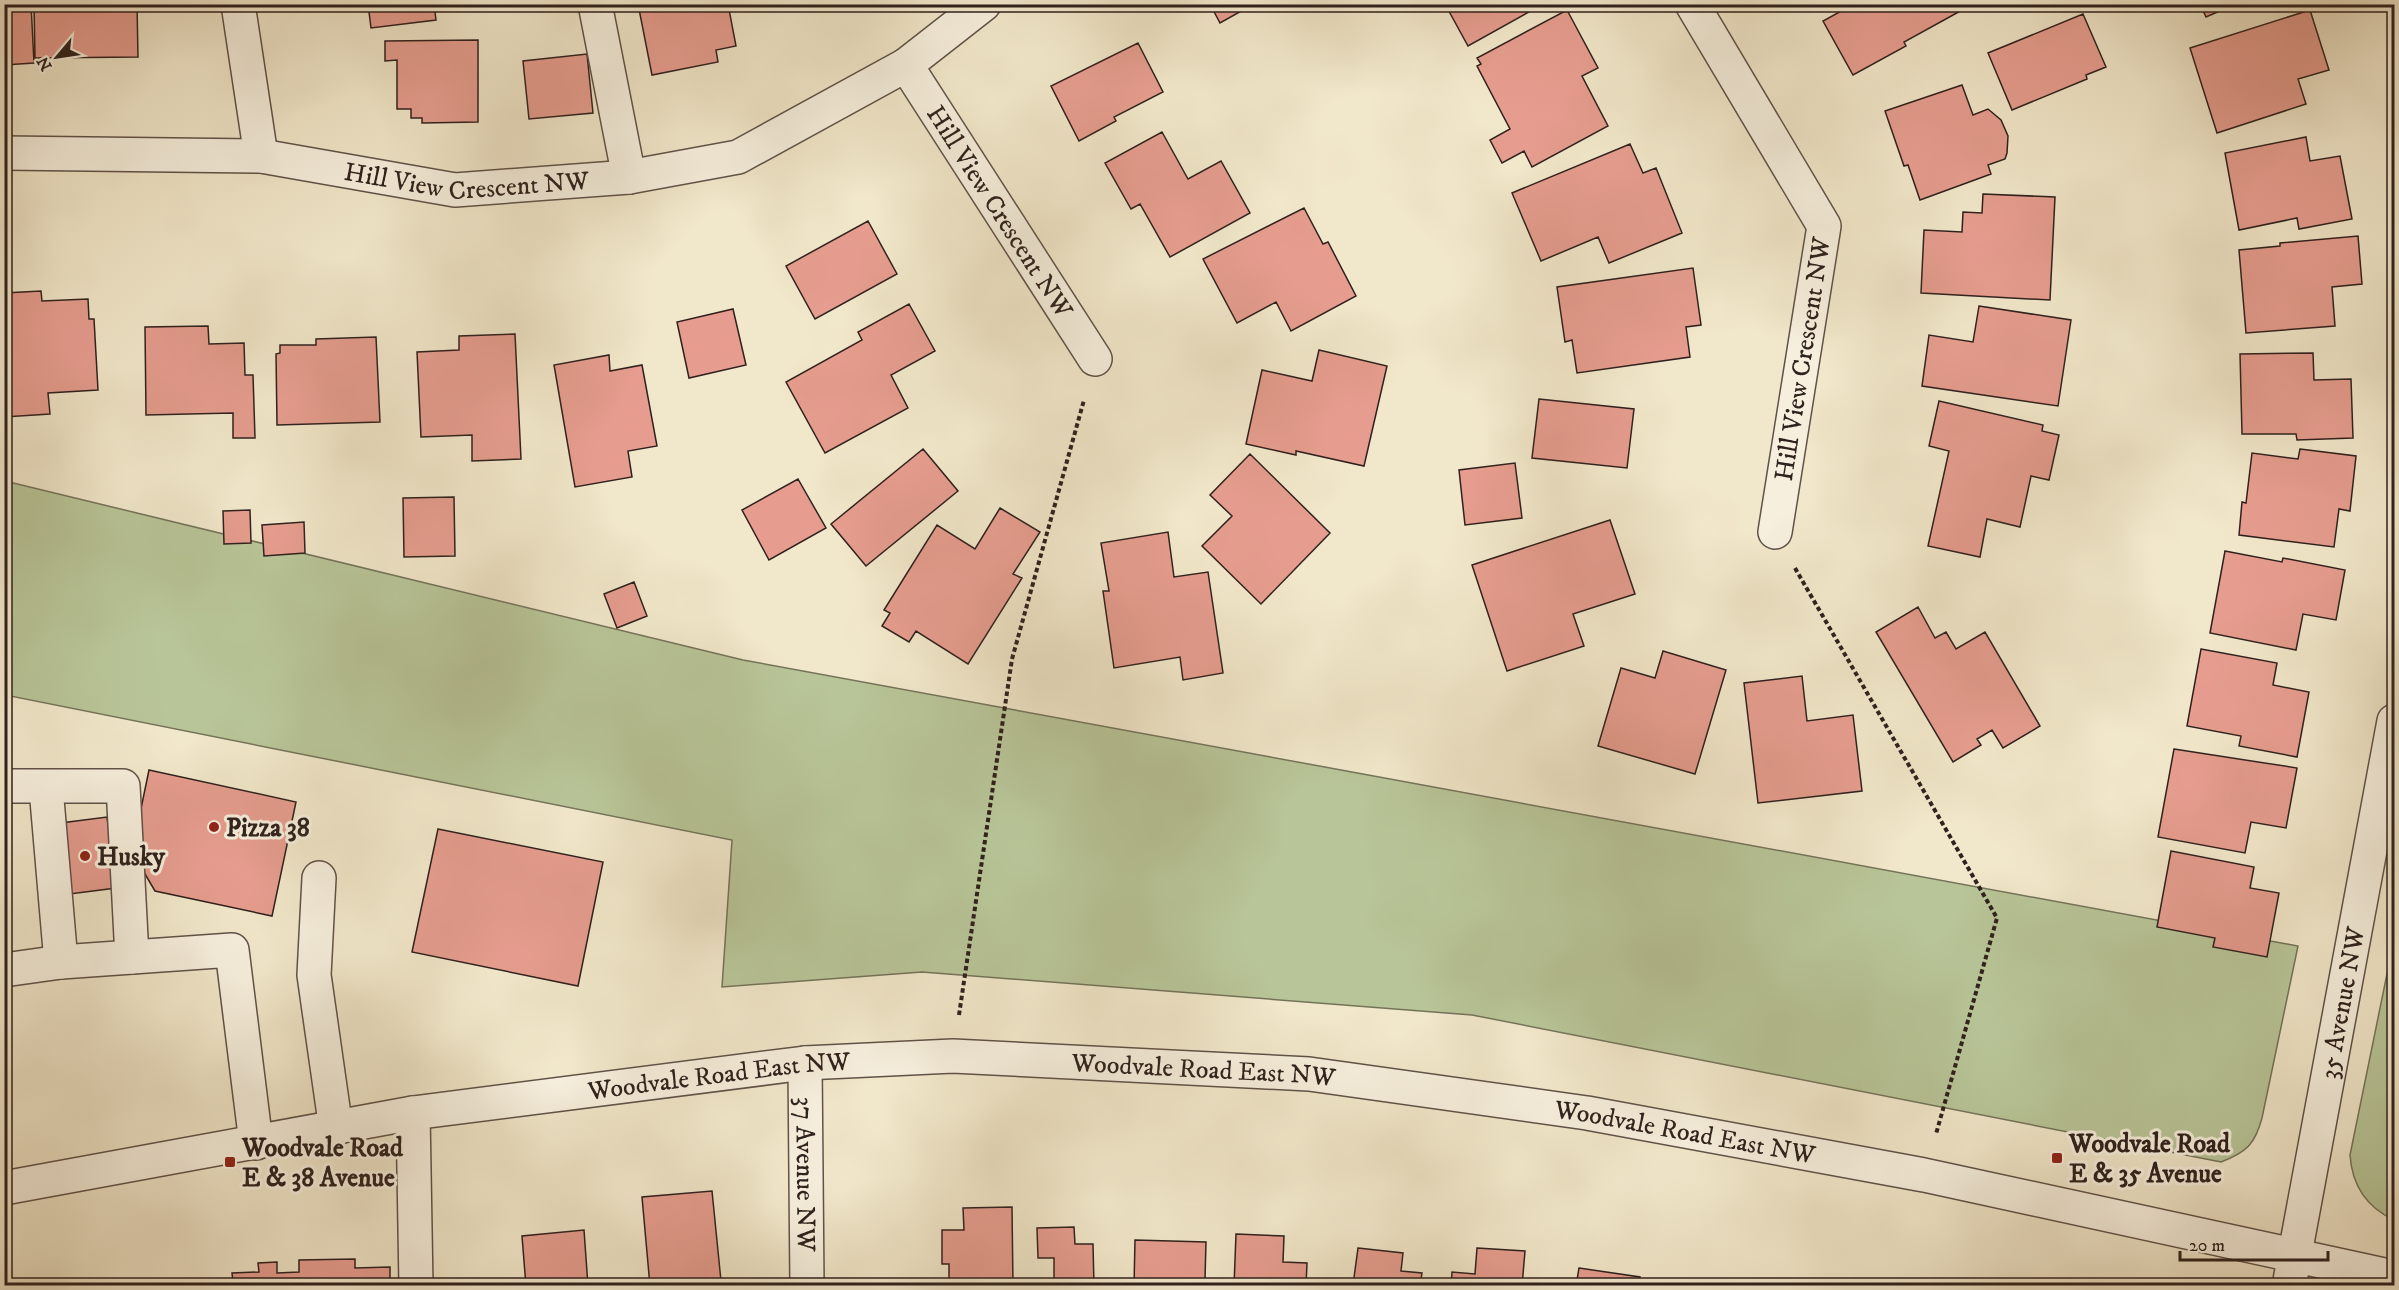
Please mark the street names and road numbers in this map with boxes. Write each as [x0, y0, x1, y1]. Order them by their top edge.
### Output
street label: Hill View Crescent NW [918, 100, 1080, 326]
street label: Hill View Crescent NW [341, 156, 591, 208]
street label: Hill View Crescent NW [1768, 234, 1839, 483]
street label: 35 Avenue NW [2313, 923, 2374, 1082]
street label: Woodvale Road East NW [585, 1046, 852, 1109]
street label: Woodvale Road East NW [1070, 1047, 1338, 1096]
street label: Woodvale Road East NW [1552, 1094, 1819, 1173]
street label: 37 Avenue NW [787, 1097, 822, 1253]

